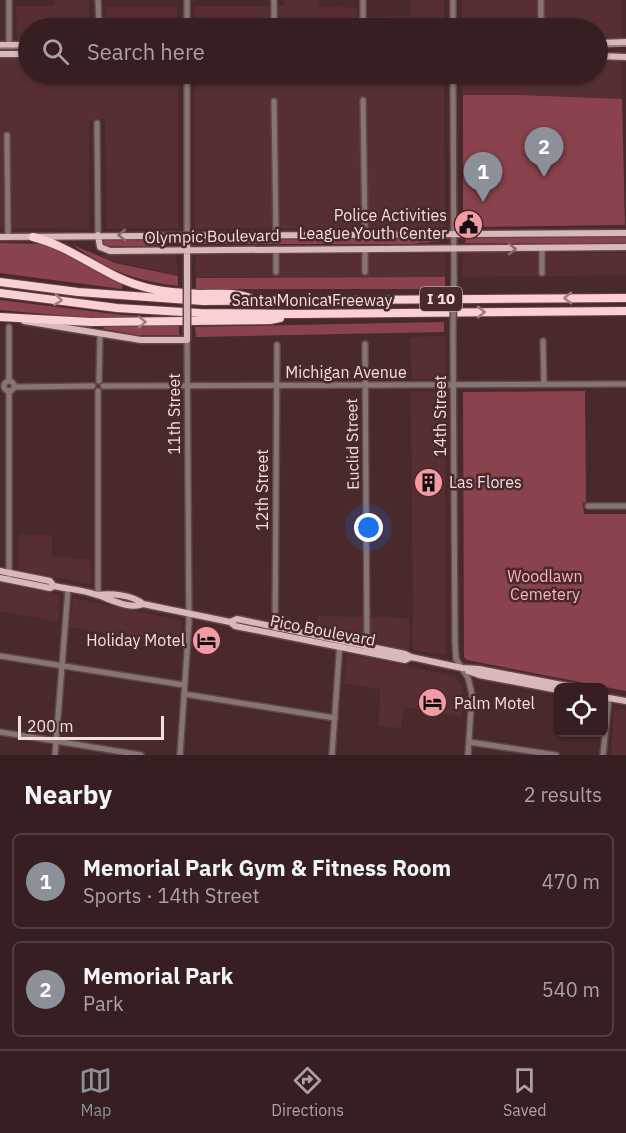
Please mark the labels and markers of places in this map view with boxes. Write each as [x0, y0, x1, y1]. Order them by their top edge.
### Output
pin: 2 [524, 128, 564, 177]
pin: 1 [464, 152, 502, 202]
place label: Police Activities League Youth Center [299, 205, 447, 243]
public building icon: Police Activities League Youth Center [452, 208, 484, 240]
building icon: Las Flores [412, 466, 444, 498]
place label: Las Flores [449, 472, 522, 492]
hotel icon: Holiday Motel [190, 624, 222, 656]
place label: Holiday Motel [86, 630, 185, 650]
hotel icon: Palm Motel [417, 687, 449, 719]
place label: Palm Motel [454, 693, 535, 713]

